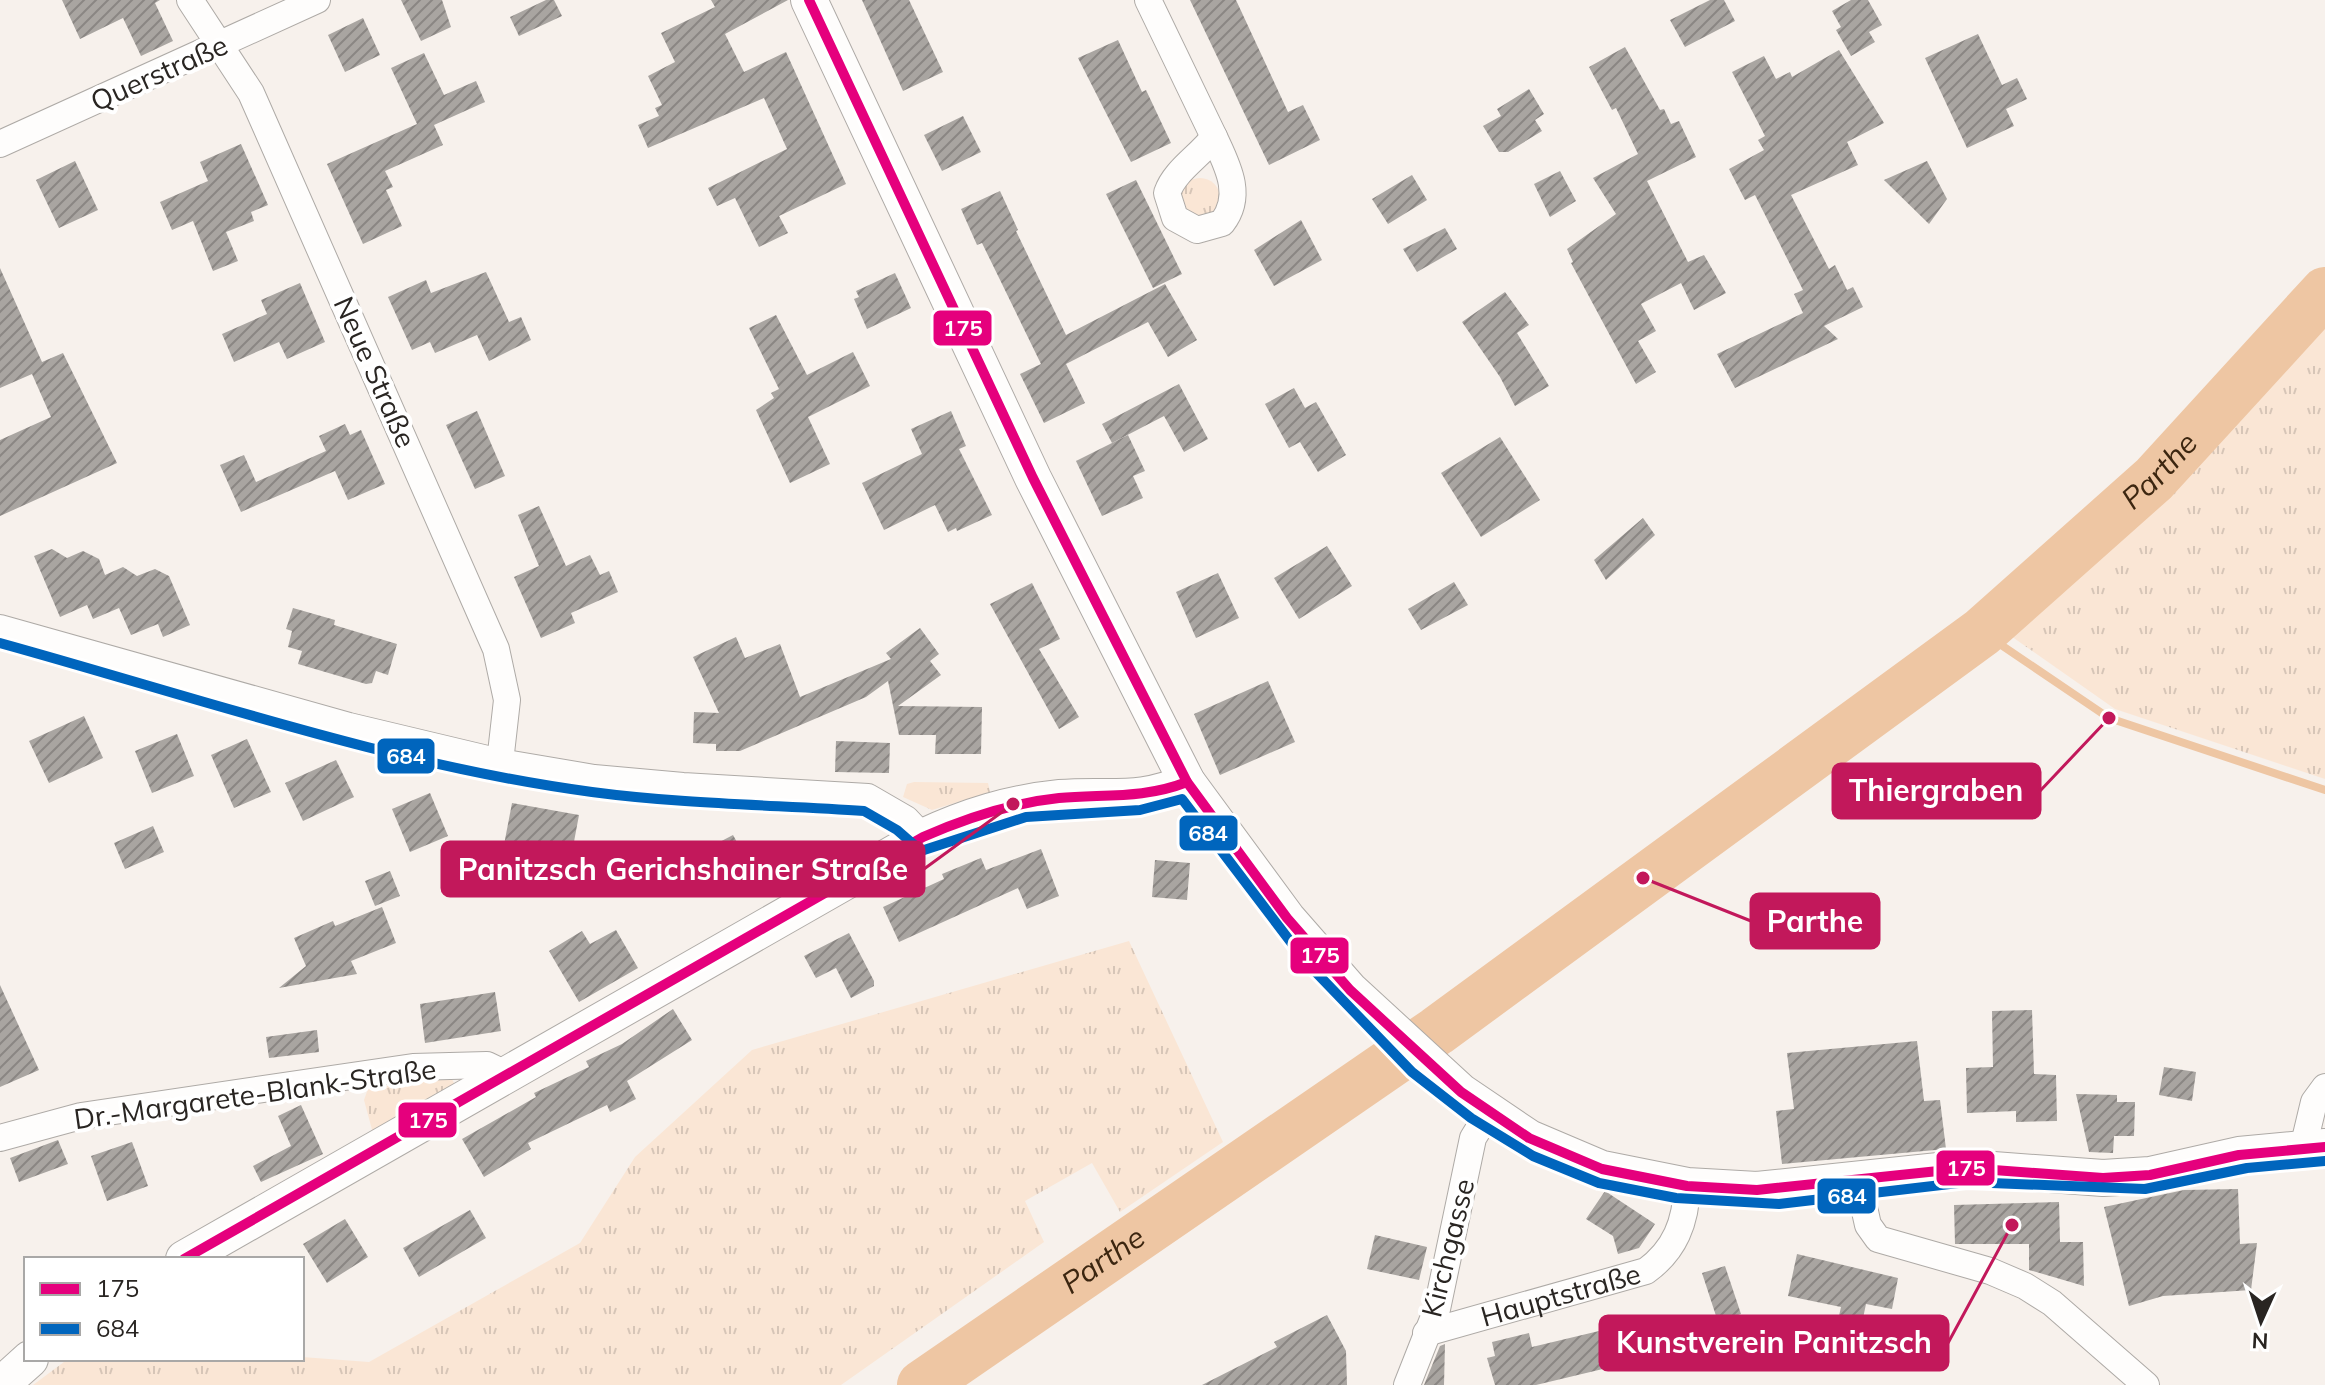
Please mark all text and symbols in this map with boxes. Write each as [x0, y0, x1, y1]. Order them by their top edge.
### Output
street label: Querstraße [85, 27, 233, 118]
street label: Neue Straße [327, 291, 424, 453]
line badge: 175 [932, 309, 993, 347]
text: 175 [943, 314, 983, 342]
water label: Parthe [2113, 424, 2205, 517]
line badge: 684 [376, 737, 436, 775]
text: 684 [386, 742, 426, 770]
callout: Thiergraben [1833, 764, 2040, 818]
text: Thiergraben [1849, 771, 2023, 809]
line badge: 684 [1178, 814, 1239, 852]
text: 684 [1188, 819, 1228, 847]
callout: Panitzsch Gerichshainer Straße [442, 842, 924, 896]
text: Panitzsch Gerichshainer Straße [458, 850, 908, 888]
callout: Parthe [1751, 894, 1879, 948]
text: Parthe [1767, 902, 1863, 940]
line badge: 175 [1289, 936, 1350, 975]
text: 175 [1300, 941, 1340, 969]
street label: Dr.-Margarete-Blank-Straße [72, 1051, 438, 1136]
line badge: 175 [397, 1101, 458, 1139]
text: 175 [408, 1106, 448, 1134]
line badge: 175 [1935, 1149, 1996, 1187]
text: 175 [1946, 1154, 1986, 1182]
street label: Kirchgasse [1413, 1175, 1482, 1321]
line badge: 684 [1816, 1177, 1877, 1215]
text: 684 [1827, 1182, 1867, 1210]
water label: Parthe [1054, 1218, 1152, 1302]
street label: Hauptstraße [1477, 1255, 1644, 1334]
legend [24, 1257, 304, 1361]
text: 175 [96, 1273, 139, 1303]
north arrow [2221, 1281, 2301, 1361]
text: 684 [96, 1313, 139, 1343]
callout: Kunstverein Panitzsch [1600, 1316, 1948, 1370]
text: Kunstverein Panitzsch [1616, 1323, 1932, 1361]
text: N [2251, 1327, 2269, 1355]

